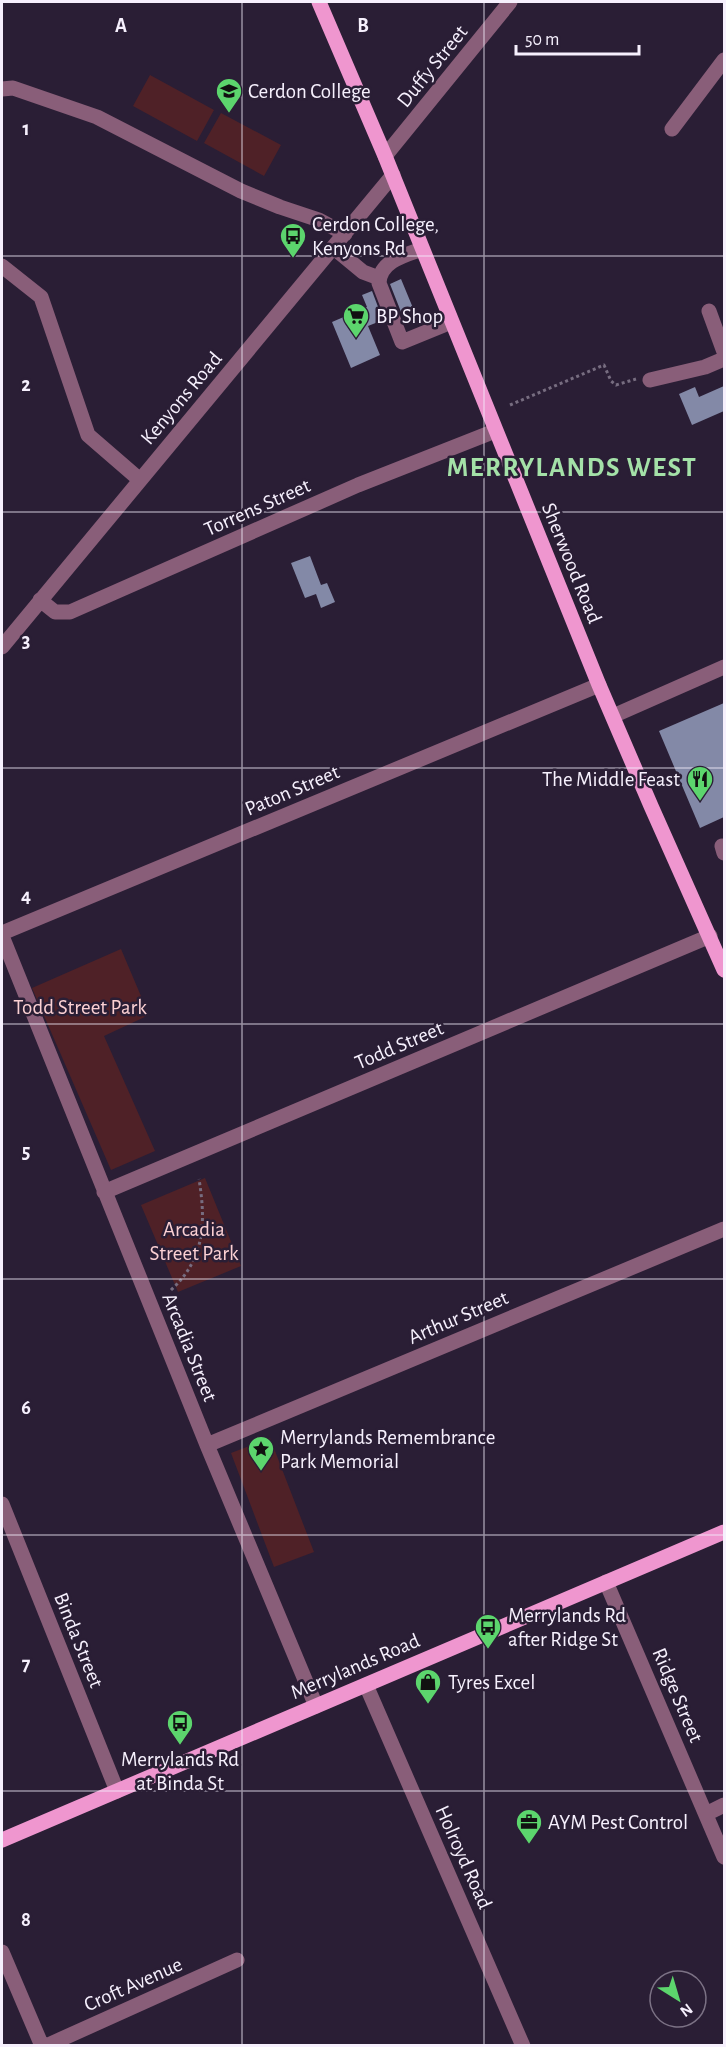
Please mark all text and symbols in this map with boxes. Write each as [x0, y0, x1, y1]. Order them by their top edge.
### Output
text: A [115, 16, 127, 36]
text: B [357, 16, 369, 36]
scale bar [516, 18, 639, 56]
street label: Duffy Street [393, 21, 472, 111]
text: 50 m [525, 31, 559, 49]
school or university icon: Cerdon College [214, 76, 244, 114]
place label: Cerdon College [248, 81, 371, 102]
text: 1 [22, 119, 30, 139]
place label: Cerdon College, Kenyons Rd [312, 214, 439, 259]
bus stop icon: Cerdon College, Kenyons Rd [278, 221, 308, 259]
supermarket icon: BP Shop [341, 301, 371, 339]
place label: BP Shop [376, 306, 443, 327]
street label: Kenyons Road [137, 348, 226, 449]
text: 2 [21, 375, 31, 395]
district label: MERRYLANDS WEST [447, 454, 697, 481]
street label: Torrens Street [201, 475, 314, 540]
street label: Sherwood Road [538, 500, 605, 627]
text: 3 [22, 631, 30, 651]
street label: Paton Street [242, 761, 343, 820]
restaurant icon: The Middle Feast [685, 764, 715, 802]
place label: The Middle Feast [542, 769, 680, 790]
text: 4 [21, 886, 31, 906]
park label: Todd Street Park [13, 997, 147, 1018]
street label: Todd Street [352, 1017, 447, 1073]
text: 5 [22, 1142, 30, 1162]
park label: Arcadia Street Park [149, 1219, 239, 1264]
street label: Arthur Street [405, 1287, 512, 1348]
street label: Arcadia Street [158, 1290, 221, 1405]
text: 6 [21, 1398, 31, 1418]
place label: Merrylands Remembrance Park Memorial [280, 1427, 495, 1472]
place icon: Merrylands Remembrance Park Memorial [246, 1434, 276, 1472]
street label: Binda Street [50, 1590, 107, 1691]
place label: Merrylands Rd after Ridge St [508, 1605, 626, 1650]
bus stop icon: Merrylands Rd after Ridge St [473, 1612, 503, 1650]
street label: Merrylands Road [288, 1630, 423, 1703]
street label: Ridge Street [648, 1645, 707, 1746]
text: 7 [22, 1654, 31, 1674]
shop icon: Tyres Excel [413, 1667, 443, 1705]
place label: Tyres Excel [448, 1672, 535, 1693]
bus stop icon: Merrylands Rd at Binda St [165, 1708, 195, 1746]
place label: Merrylands Rd at Binda St [121, 1749, 239, 1794]
street label: Holroyd Road [431, 1802, 496, 1912]
office icon: AYM Pest Control [514, 1807, 544, 1845]
place label: AYM Pest Control [548, 1812, 688, 1833]
text: 8 [21, 1910, 31, 1930]
street label: Croft Avenue [81, 1953, 185, 2015]
north arrow [648, 1969, 708, 2029]
text: N [677, 2000, 696, 2020]

